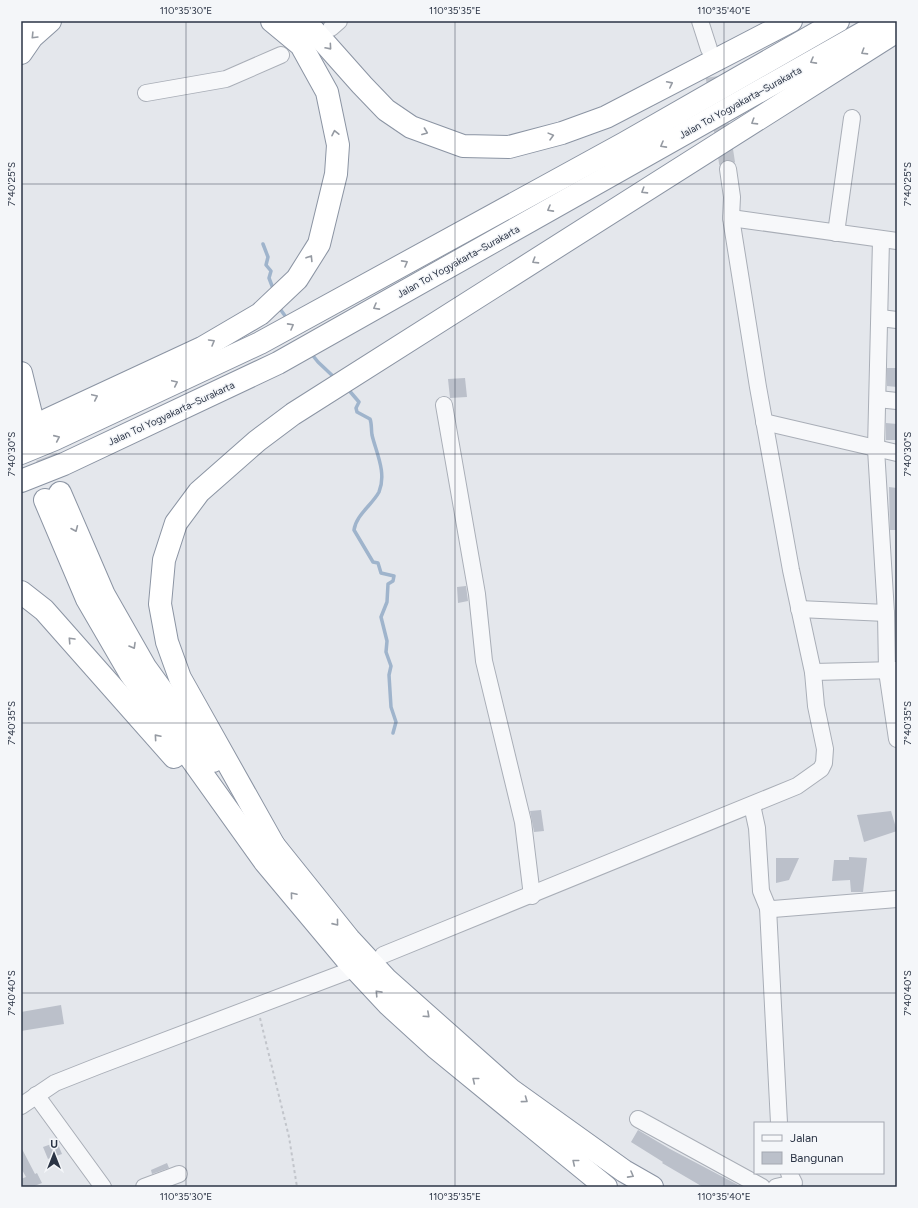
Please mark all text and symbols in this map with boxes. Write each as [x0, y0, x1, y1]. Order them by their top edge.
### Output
text: 110°35'30"E [160, 4, 212, 17]
text: 110°35'35"E [429, 4, 481, 17]
text: 110°35'40"E [697, 4, 751, 17]
one-way arrow [32, 31, 39, 39]
one-way arrow [324, 43, 331, 50]
one-way arrow [861, 48, 868, 55]
one-way arrow [810, 56, 817, 63]
street label: Jalan Tol Yogyakarta–Surakarta [677, 63, 804, 142]
one-way arrow [666, 81, 673, 89]
one-way arrow [751, 117, 758, 125]
one-way arrow [422, 127, 429, 135]
one-way arrow [332, 130, 340, 137]
one-way arrow [548, 132, 554, 140]
one-way arrow [660, 141, 668, 148]
text: 7°40'25"S [5, 162, 18, 206]
text: 7°40'25"S [901, 162, 914, 206]
one-way arrow [642, 187, 649, 194]
one-way arrow [547, 205, 554, 212]
street label: Jalan Tol Yogyakarta–Surakarta [395, 222, 522, 301]
one-way arrow [305, 255, 312, 262]
one-way arrow [532, 256, 539, 264]
one-way arrow [401, 261, 408, 268]
one-way arrow [373, 303, 380, 310]
one-way arrow [287, 323, 294, 330]
one-way arrow [208, 339, 216, 346]
street label: Jalan Tol Yogyakarta–Surakarta [106, 378, 237, 449]
one-way arrow [170, 380, 178, 388]
one-way arrow [91, 394, 98, 402]
text: 7°40'30"S [5, 432, 18, 476]
text: 7°40'30"S [901, 432, 914, 476]
one-way arrow [53, 435, 60, 443]
one-way arrow [71, 526, 79, 533]
one-way arrow [68, 637, 76, 645]
one-way arrow [128, 642, 135, 649]
text: 7°40'35"S [5, 701, 18, 745]
text: 7°40'35"S [901, 701, 914, 745]
one-way arrow [155, 734, 162, 742]
one-way arrow [291, 893, 298, 900]
one-way arrow [331, 918, 338, 925]
text: 7°40'40"S [5, 970, 18, 1016]
text: 7°40'40"S [901, 970, 914, 1016]
one-way arrow [375, 990, 383, 998]
one-way arrow [422, 1011, 430, 1018]
one-way arrow [472, 1078, 479, 1085]
one-way arrow [521, 1095, 528, 1102]
legend [754, 1122, 884, 1174]
text: Jalan [790, 1131, 818, 1145]
north arrow [34, 1134, 74, 1174]
text: U [50, 1138, 58, 1151]
text: Bangunan [790, 1151, 844, 1165]
one-way arrow [573, 1160, 580, 1167]
one-way arrow [627, 1171, 635, 1178]
text: 110°35'30"E [160, 1190, 212, 1203]
text: 110°35'35"E [429, 1190, 481, 1203]
text: 110°35'40"E [697, 1190, 751, 1203]

